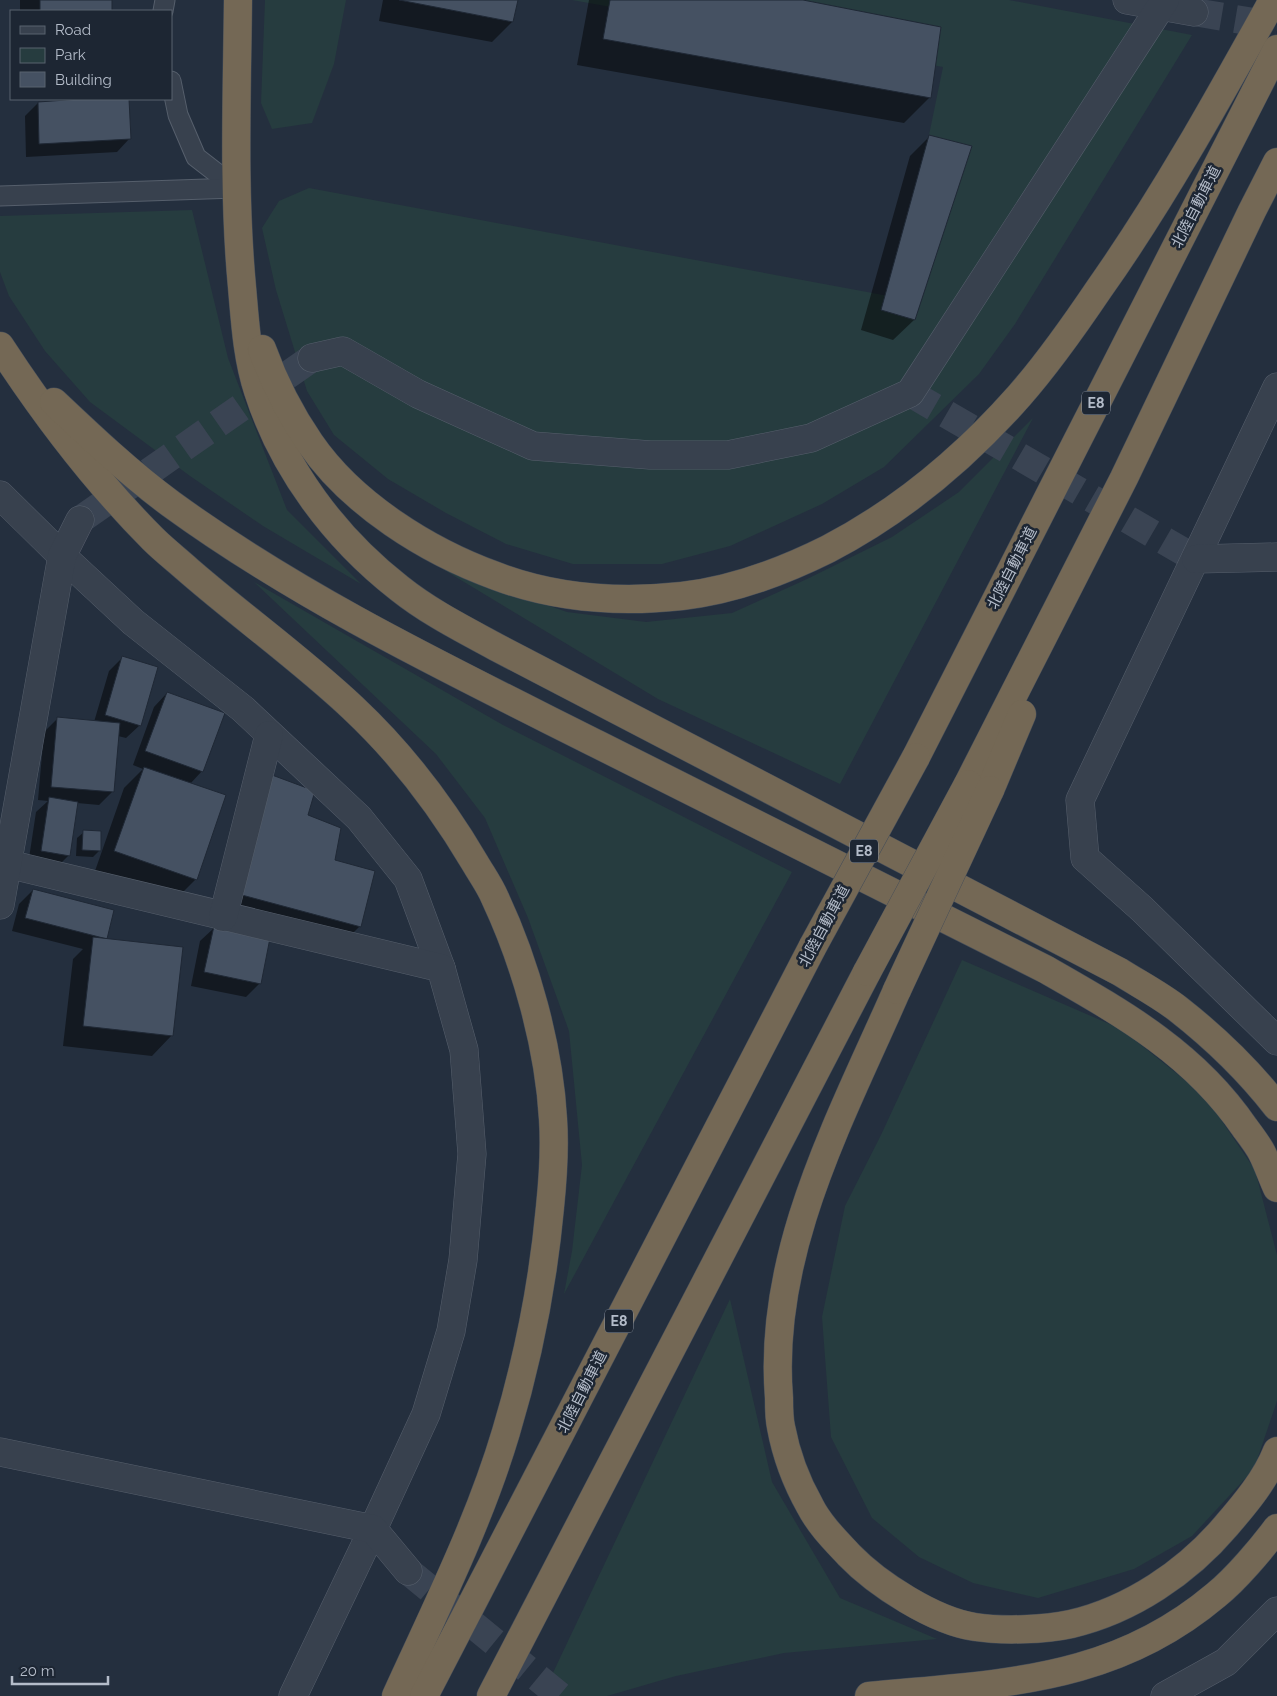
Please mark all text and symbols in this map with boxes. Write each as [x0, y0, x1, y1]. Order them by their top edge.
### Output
legend [10, 10, 172, 100]
text: Road [55, 21, 91, 39]
text: Park [55, 46, 86, 64]
text: Building [55, 71, 112, 89]
street label: 北陸自動車道 [1168, 163, 1224, 251]
road number: E8 [1082, 392, 1110, 414]
street label: 北陸自動車道 [984, 524, 1040, 612]
road number: E8 [850, 839, 878, 862]
street label: 北陸自動車道 [795, 882, 853, 970]
road number: E8 [605, 1310, 633, 1332]
street label: 北陸自動車道 [554, 1348, 610, 1436]
scale bar [12, 1654, 109, 1686]
text: 20 m [20, 1662, 55, 1680]

